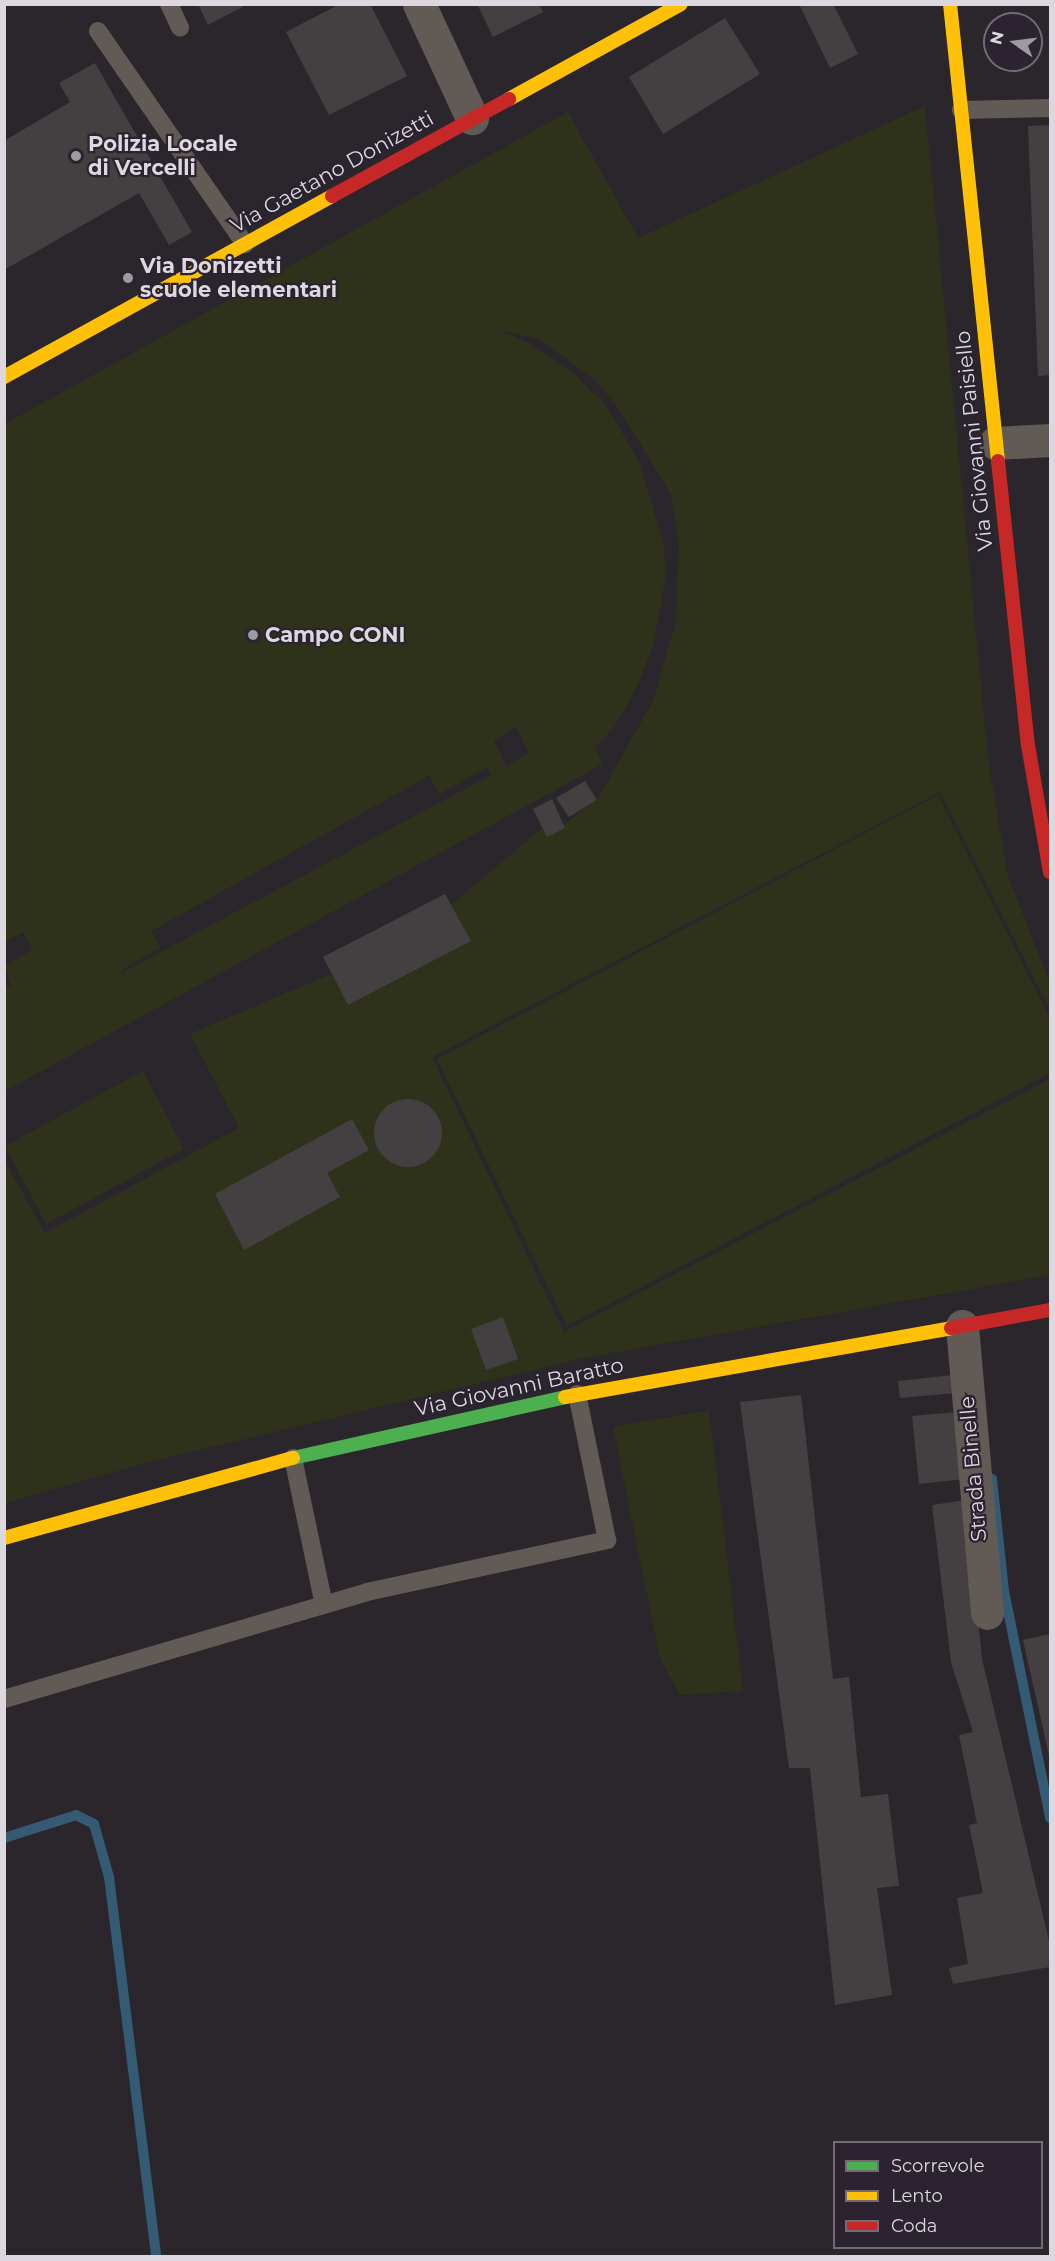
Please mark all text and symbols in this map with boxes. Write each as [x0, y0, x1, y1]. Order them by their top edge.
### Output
north arrow [983, 12, 1043, 72]
text: N [986, 29, 1008, 47]
street label: Via Gaetano Donizetti [226, 106, 438, 238]
place label: Polizia Locale di Vercelli [88, 131, 237, 181]
marker: Polizia Locale di Vercelli [69, 149, 83, 163]
place label: Via Donizetti scuole elementari [140, 253, 337, 303]
marker: Via Donizetti scuole elementari [121, 271, 135, 285]
street label: Via Giovanni Paisiello [950, 330, 998, 552]
place label: Campo CONI [265, 622, 405, 648]
marker: Campo CONI [246, 628, 260, 642]
street label: Via Giovanni Baratto [412, 1353, 626, 1421]
street label: Strada Binelle [954, 1395, 992, 1543]
legend [833, 2141, 1043, 2249]
text: Scorrevole [891, 2155, 985, 2177]
text: Lento [891, 2185, 943, 2207]
text: Coda [891, 2215, 937, 2237]

